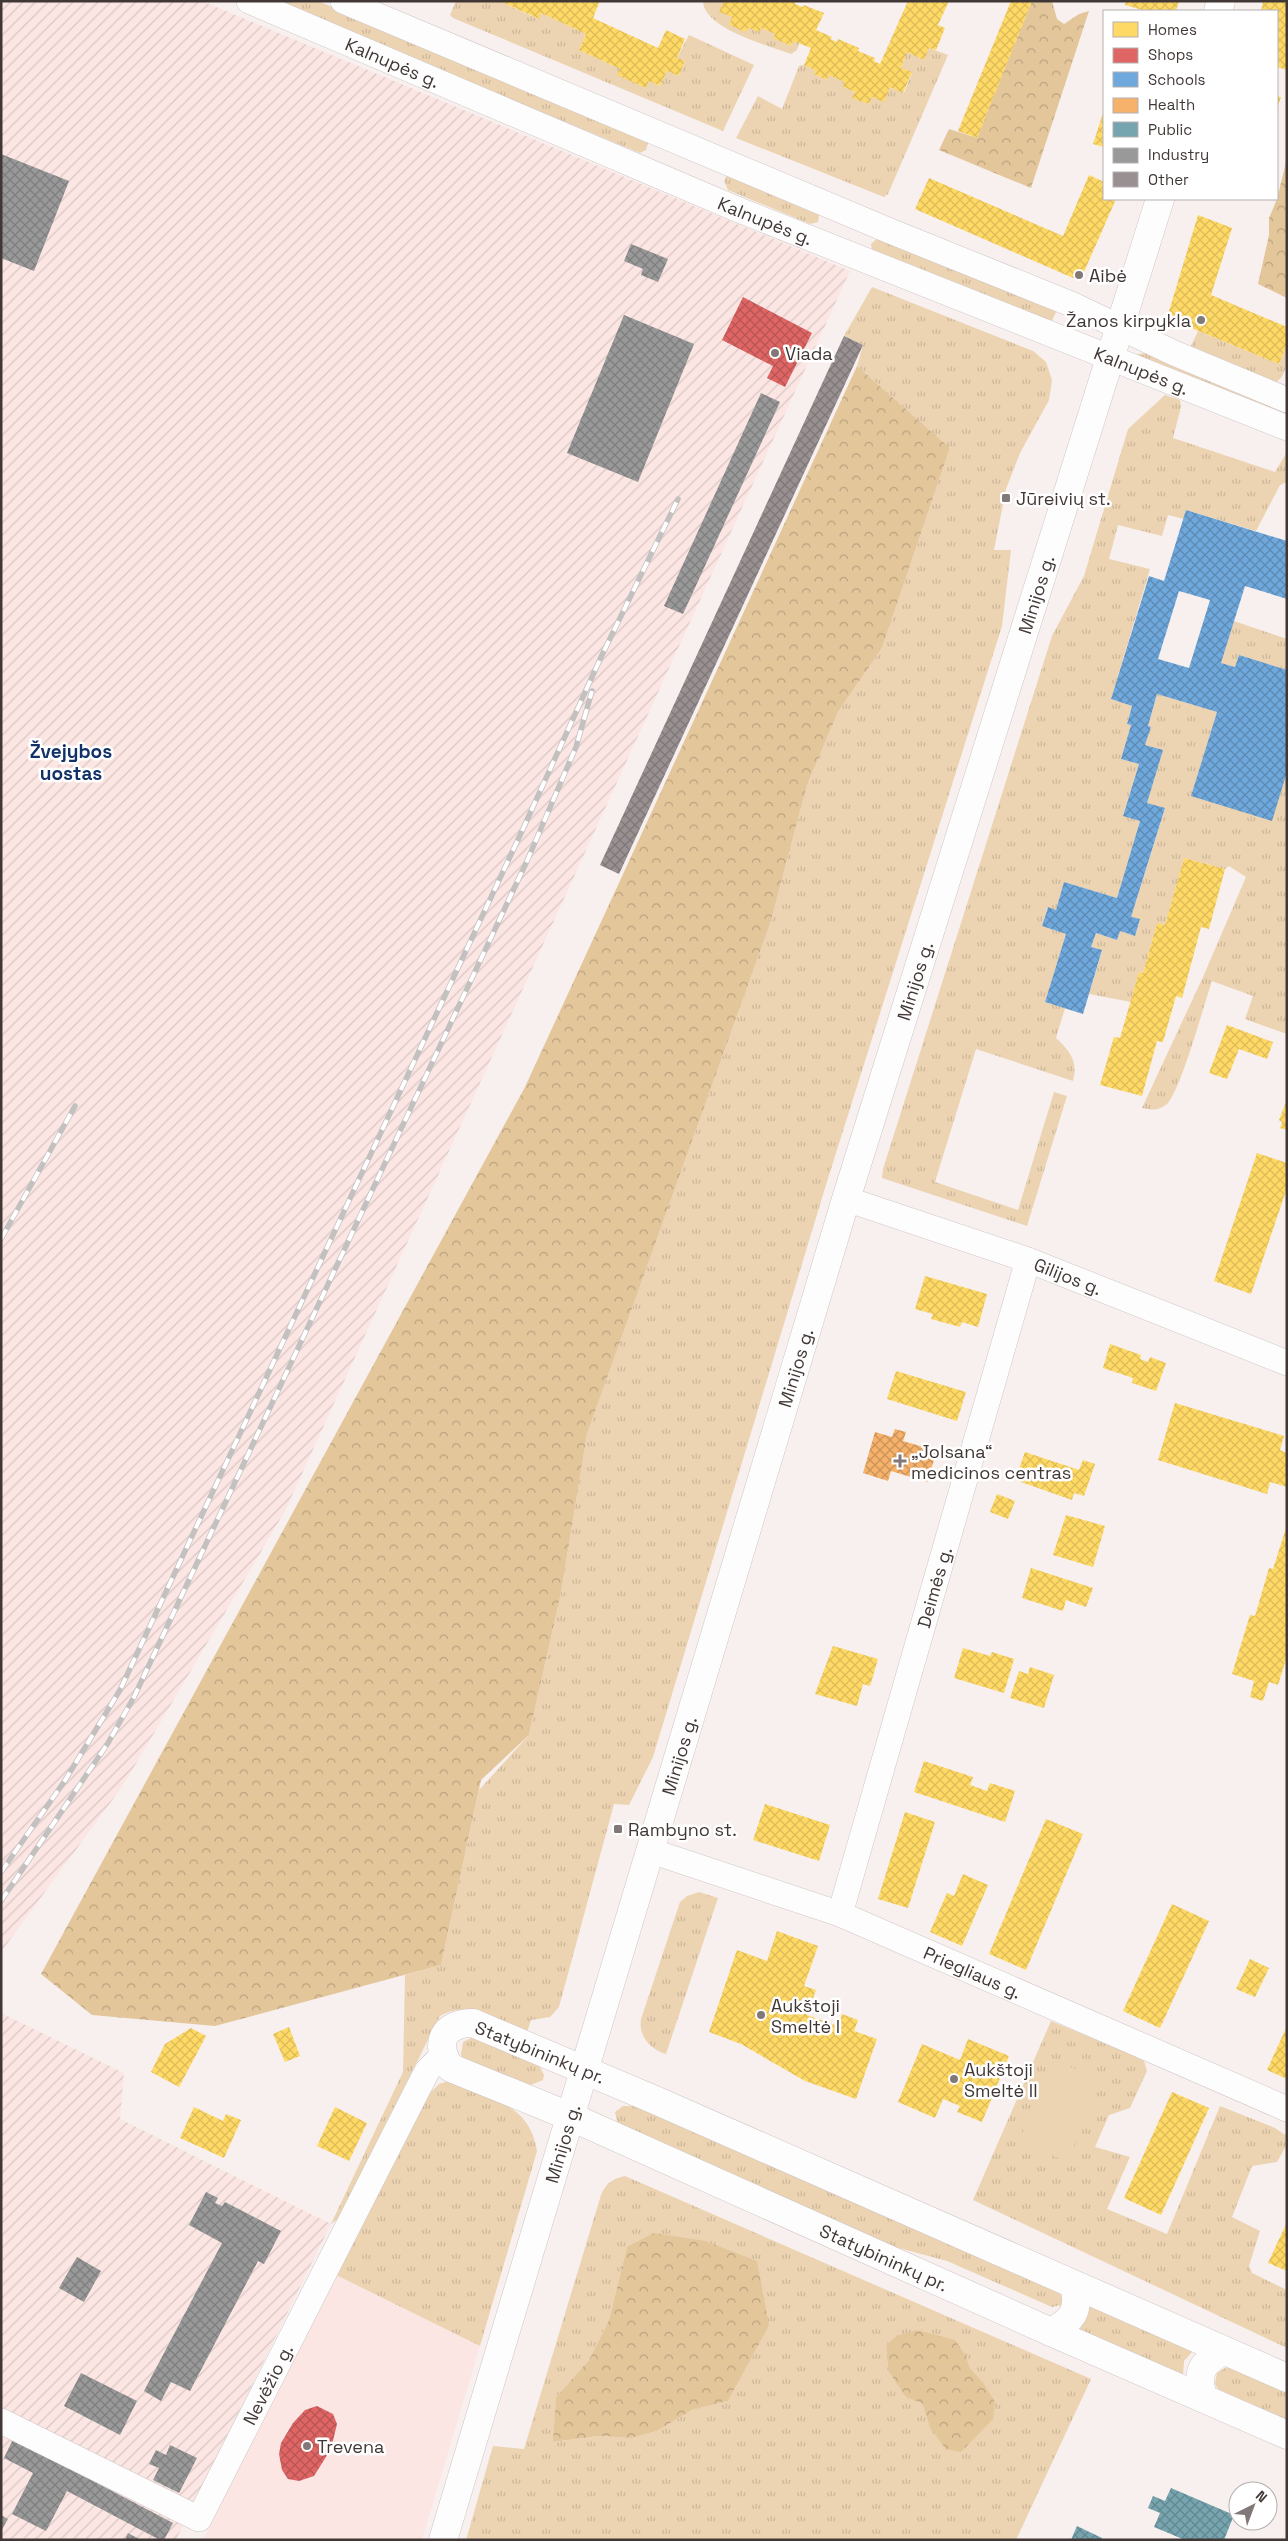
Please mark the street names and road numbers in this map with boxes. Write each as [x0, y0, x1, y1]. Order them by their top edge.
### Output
street label: Kalnupės g. [342, 32, 443, 92]
street label: Kalnupės g. [714, 191, 816, 250]
street label: Kalnupės g. [1091, 341, 1192, 399]
street label: Minijos g. [1013, 552, 1059, 637]
street label: Minijos g. [891, 939, 938, 1023]
street label: Gilijos g. [1031, 1252, 1105, 1300]
street label: Minijos g. [773, 1326, 818, 1410]
street label: Deimės g. [911, 1544, 957, 1630]
street label: Minijos g. [656, 1713, 701, 1798]
street label: Priegliaus g. [920, 1940, 1025, 2003]
street label: Statybininkų pr. [472, 2016, 608, 2088]
street label: Minijos g. [539, 2101, 585, 2186]
street label: Statybininkų pr. [816, 2218, 952, 2296]
street label: Nevėžio g. [237, 2340, 298, 2429]

